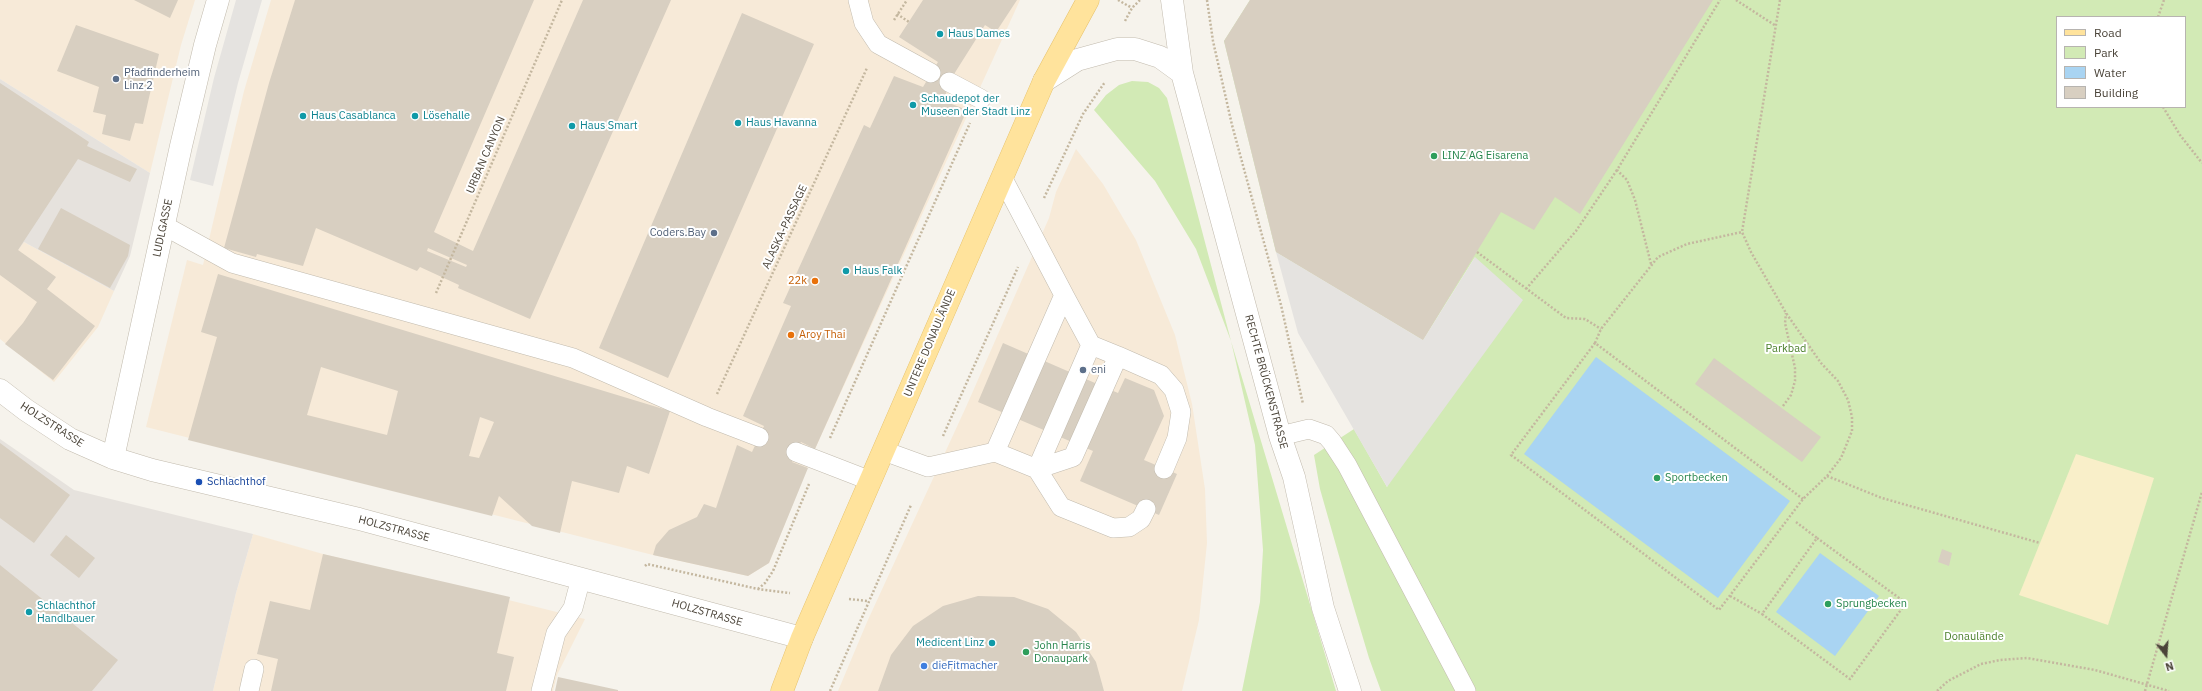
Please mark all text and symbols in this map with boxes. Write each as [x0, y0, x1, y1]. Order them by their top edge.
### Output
legend [2056, 16, 2186, 108]
text: Road [2094, 25, 2122, 40]
place label: Haus Dames [948, 27, 1010, 41]
marker: Haus Dames [935, 29, 945, 39]
text: Park [2094, 45, 2118, 60]
text: Water [2094, 65, 2126, 80]
place label: Pfadfinderheim Linz 2 [124, 66, 200, 92]
marker: Pfadfinderheim Linz 2 [111, 74, 121, 84]
text: Building [2094, 85, 2138, 100]
place label: Schaudepot der Museen der Stadt Linz [921, 92, 1030, 118]
marker: Schaudepot der Museen der Stadt Linz [908, 100, 918, 110]
place label: Haus Casablanca [311, 109, 396, 123]
place label: Lösehalle [423, 109, 470, 123]
marker: Haus Casablanca [298, 111, 308, 121]
marker: Lösehalle [410, 111, 420, 121]
street label: URBAN CANYON [464, 114, 508, 196]
place label: Haus Havanna [746, 116, 817, 130]
marker: Haus Havanna [733, 118, 743, 128]
place label: Haus Smart [580, 119, 638, 133]
marker: Haus Smart [567, 121, 577, 131]
place label: LINZ AG Eisarena [1442, 149, 1528, 163]
marker: LINZ AG Eisarena [1429, 151, 1439, 161]
street label: ALASKA-PASSAGE [760, 183, 810, 271]
street label: LUDLGASSE [150, 198, 176, 258]
place label: Coders.Bay [650, 226, 706, 240]
marker: Coders.Bay [709, 228, 719, 238]
place label: Haus Falk [854, 264, 902, 278]
marker: Haus Falk [841, 266, 851, 276]
place label: 22k [788, 274, 807, 288]
marker: 22k [810, 276, 820, 286]
street label: UNTERE DONAULÄNDE [901, 287, 959, 399]
street label: RECHTE BRÜCKENSTRASSE [1242, 313, 1290, 451]
place label: Aroy Thai [799, 328, 845, 342]
marker: Aroy Thai [786, 330, 796, 340]
park label: Parkbad [1766, 342, 1806, 356]
place label: eni [1091, 363, 1106, 377]
marker: eni [1078, 365, 1088, 375]
street label: HOLZSTRASSE [18, 400, 86, 450]
place label: Sportbecken [1665, 471, 1728, 485]
marker: Sportbecken [1652, 473, 1662, 483]
place label: Schlachthof [207, 475, 266, 489]
marker: Schlachthof [194, 477, 204, 487]
street label: HOLZSTRASSE [357, 513, 431, 545]
street label: HOLZSTRASSE [670, 597, 744, 629]
place label: Sprungbecken [1836, 597, 1907, 611]
place label: Schlachthof Handlbauer [37, 599, 96, 625]
marker: Sprungbecken [1823, 599, 1833, 609]
marker: Schlachthof Handlbauer [24, 607, 34, 617]
park label: Donaulände [1944, 630, 2004, 644]
north arrow [2146, 635, 2186, 675]
place label: Medicent Linz [916, 636, 984, 650]
marker: Medicent Linz [987, 638, 997, 648]
place label: John Harris Donaupark [1034, 639, 1091, 665]
marker: John Harris Donaupark [1021, 647, 1031, 657]
place label: dieFitmacher [932, 659, 997, 673]
text: N [2164, 659, 2175, 674]
marker: dieFitmacher [919, 661, 929, 671]

